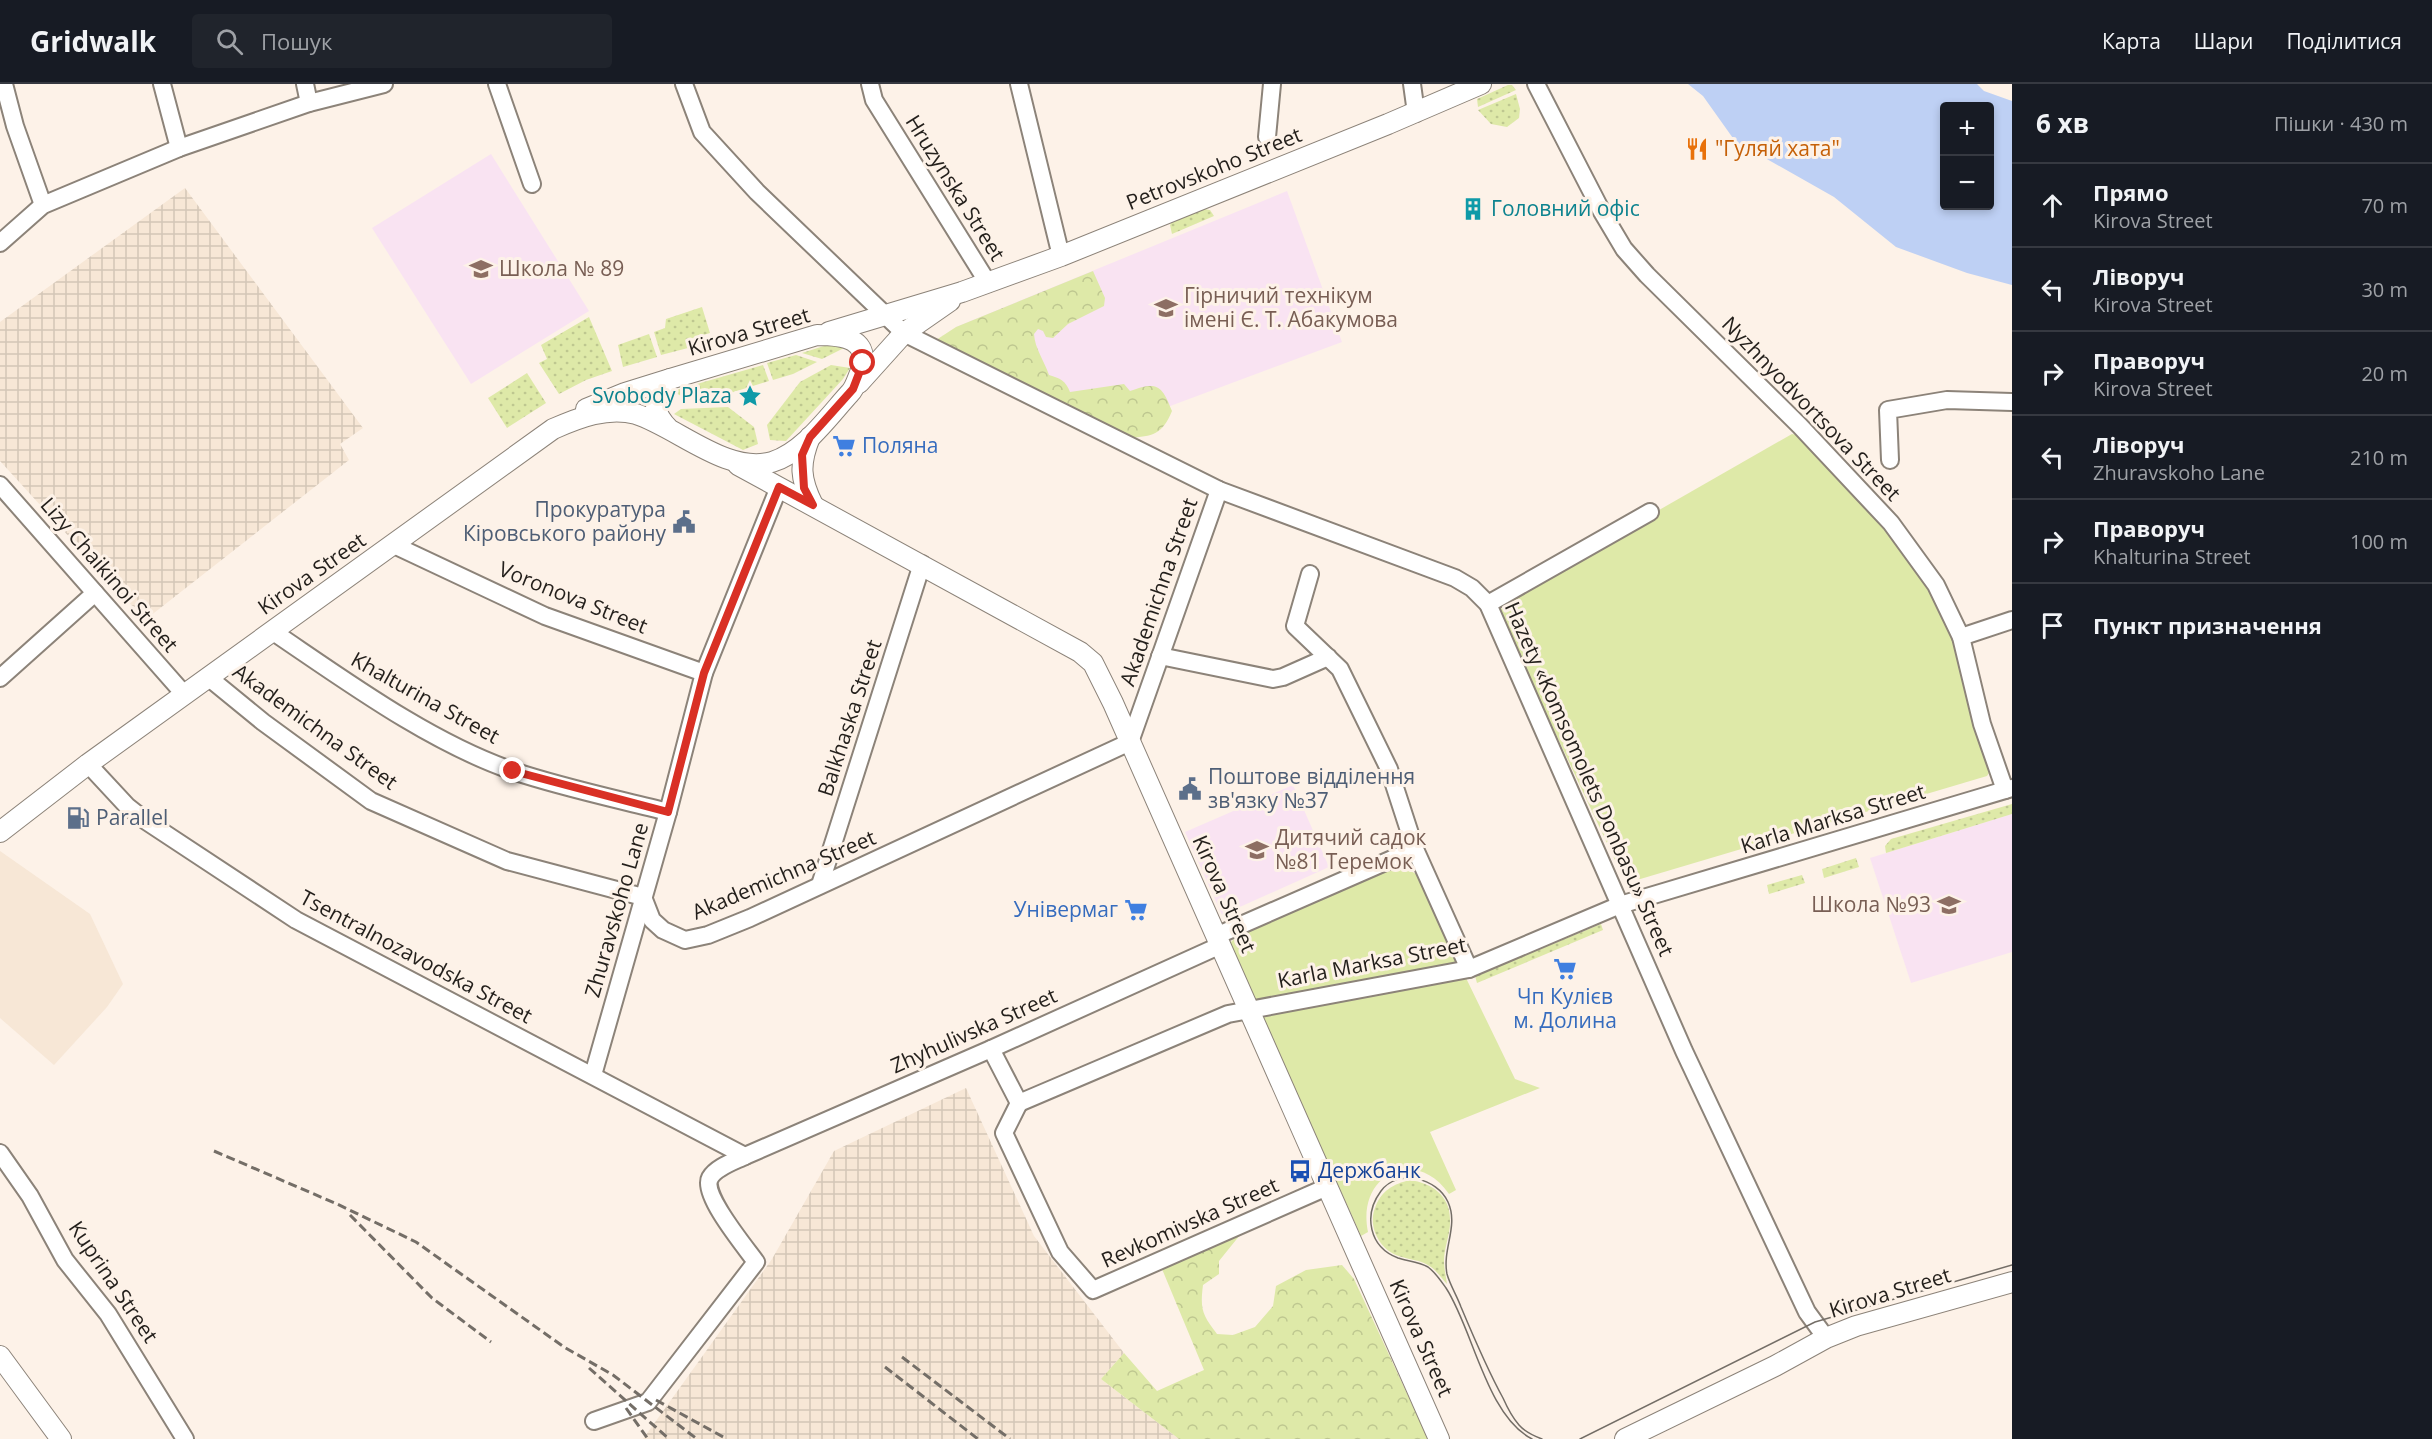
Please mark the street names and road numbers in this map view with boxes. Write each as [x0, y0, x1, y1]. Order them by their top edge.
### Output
street label: Hruzynska Street [900, 109, 1012, 266]
street label: Petrovskoho Street [1122, 120, 1306, 216]
street label: Kirova Street [684, 300, 813, 362]
street label: Nyzhnyodvortsova Street [1716, 310, 1907, 507]
street label: Lizy Chaikinoi Street [35, 491, 185, 658]
street label: Akademichna Street [1113, 494, 1203, 689]
street label: Kirova Street [252, 526, 371, 621]
street label: Voronova Street [495, 554, 652, 640]
street label: Hazety «Komsomolets Donbasu» Street [1499, 597, 1681, 960]
street label: Balkhaska Street [811, 636, 888, 799]
street label: Khalturina Street [346, 645, 505, 750]
street label: Akademichna Street [228, 657, 403, 795]
street label: Karla Marksa Street [1737, 777, 1928, 859]
street label: Zhuravskoho Lane [578, 819, 654, 1000]
street label: Akademichna Street [687, 823, 880, 925]
street label: Kirova Street [1187, 831, 1263, 957]
street label: Tsentralnozavodska Street [296, 883, 537, 1029]
street label: Karla Marksa Street [1275, 930, 1468, 994]
street label: Zhyhulivska Street [886, 981, 1061, 1079]
street label: Revkomivska Street [1097, 1170, 1283, 1274]
street label: Kuprina Street [63, 1215, 165, 1348]
street label: Kirova Street [1826, 1260, 1954, 1324]
street label: Kirova Street [1384, 1275, 1460, 1401]

